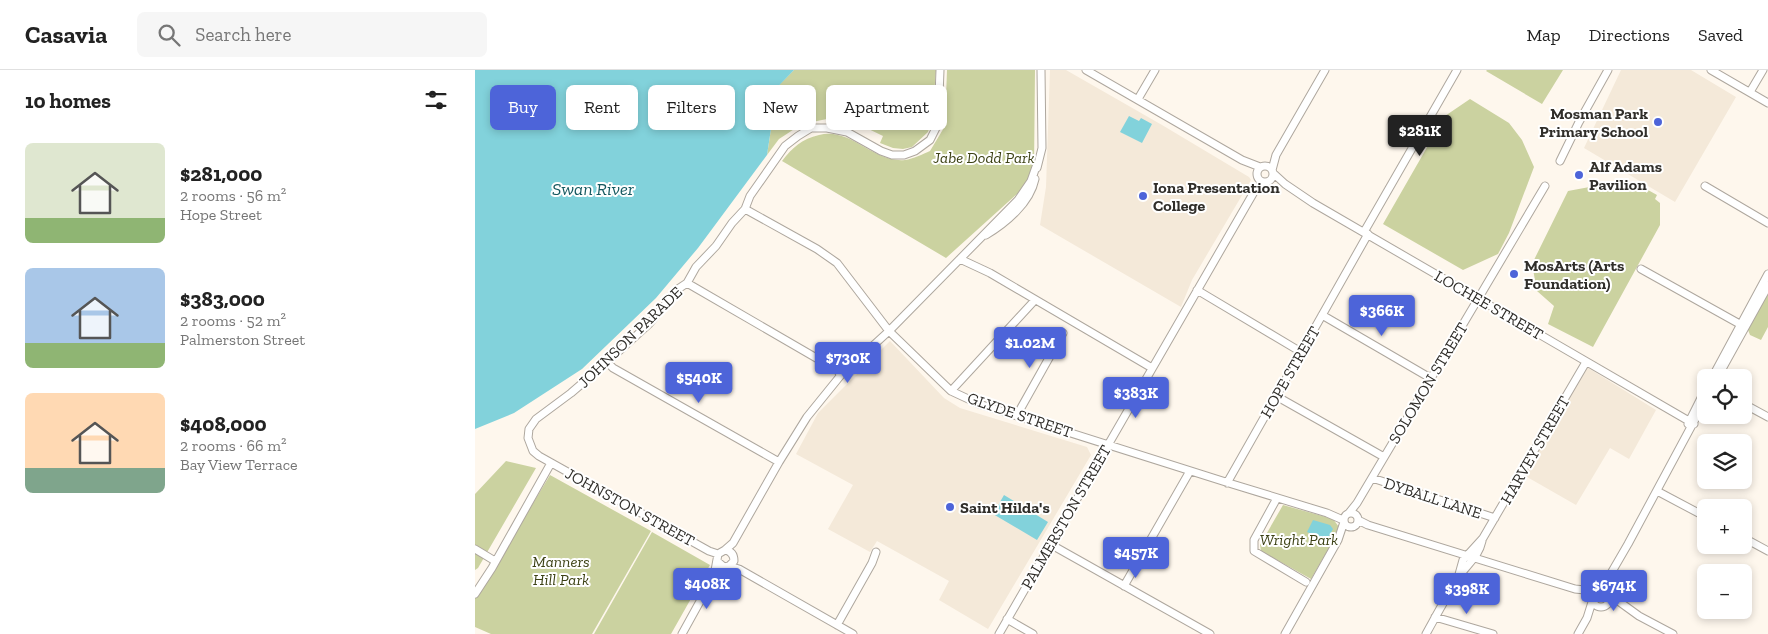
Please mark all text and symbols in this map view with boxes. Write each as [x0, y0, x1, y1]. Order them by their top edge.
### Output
search box [137, 12, 487, 57]
text: Casavia [25, 20, 107, 49]
icon: search [155, 21, 183, 49]
text: Search here [195, 23, 292, 46]
text: Map [1526, 24, 1561, 46]
text: Directions [1589, 24, 1670, 46]
text: Saved [1698, 24, 1743, 46]
chip: Buy [490, 85, 556, 130]
chip: Rent [566, 85, 638, 130]
chip: Filters [648, 85, 735, 130]
chip: New [745, 85, 816, 130]
chip: Apartment [826, 85, 947, 130]
icon: filters [422, 86, 450, 114]
text: 10 homes [25, 88, 111, 113]
place label: Mosman Park Primary School [1539, 104, 1648, 141]
pin: $281K [1385, 114, 1455, 157]
marker: Mosman Park Primary School [1652, 116, 1664, 128]
text: $281K [1399, 121, 1441, 140]
park label: Jabe Dodd Park [932, 148, 1035, 167]
place label: Alf Adams Pavilion [1589, 157, 1662, 194]
text: $281,000 [180, 161, 262, 186]
icon: home [65, 163, 125, 223]
marker: Alf Adams Pavilion [1573, 169, 1585, 181]
water label: Swan River [552, 178, 635, 200]
place label: Iona Presentation College [1153, 178, 1280, 215]
text: 2 rooms · 56 m² [180, 186, 286, 205]
marker: Iona Presentation College [1137, 190, 1149, 202]
text: Hope Street [180, 205, 262, 224]
place label: MosArts (Arts Foundation) [1524, 256, 1624, 293]
street label: LOCHEE STREET [1431, 266, 1547, 344]
marker: MosArts (Arts Foundation) [1508, 268, 1520, 280]
street label: JOHNSON PARADE [574, 282, 686, 392]
text: $383,000 [180, 286, 265, 311]
icon: home [65, 288, 125, 348]
pin: $366K [1347, 294, 1417, 337]
text: $366K [1360, 301, 1404, 320]
text: 2 rooms · 52 m² [180, 311, 286, 330]
street label: SOLOMON STREET [1384, 319, 1472, 447]
street label: HOPE STREET [1256, 323, 1324, 421]
pin: $1.02M [989, 326, 1071, 369]
text: Palmerston Street [180, 330, 305, 349]
text: $1.02M [1005, 333, 1055, 352]
pin: $730K [813, 342, 883, 384]
text: $730K [826, 348, 870, 367]
pin: $540K [664, 362, 734, 404]
text: $540K [676, 368, 722, 387]
map controls [1697, 369, 1752, 619]
button: locate [1697, 369, 1752, 424]
pin: $383K [1101, 376, 1171, 419]
text: $383K [1114, 383, 1158, 402]
street label: GLYDE STREET [965, 388, 1075, 442]
street label: HARVEY STREET [1496, 392, 1574, 507]
text: $408,000 [180, 411, 267, 436]
icon: home [65, 413, 125, 473]
button: layers [1697, 434, 1752, 489]
text: 2 rooms · 66 m² [180, 436, 287, 455]
street label: PALMERSTON STREET [1017, 442, 1115, 592]
text: Bay View Terrace [180, 455, 298, 474]
street label: JOHNSTON STREET [562, 464, 698, 550]
street label: DYBALL LANE [1382, 473, 1484, 523]
place label: Saint Hilda's [960, 498, 1050, 517]
button: + [1697, 499, 1752, 554]
marker: Saint Hilda's [944, 501, 956, 513]
park label: Wright Park [1260, 530, 1338, 549]
pin: $457K [1101, 536, 1171, 579]
text: $457K [1114, 543, 1158, 562]
park label: Manners Hill Park [532, 552, 590, 589]
button: − [1697, 564, 1752, 619]
pin: $408K [672, 568, 742, 610]
pin: $674K [1579, 570, 1649, 612]
pin: $398K [1432, 572, 1502, 615]
text: $408K [684, 574, 730, 593]
text: $674K [1592, 576, 1636, 595]
text: $398K [1445, 579, 1489, 598]

